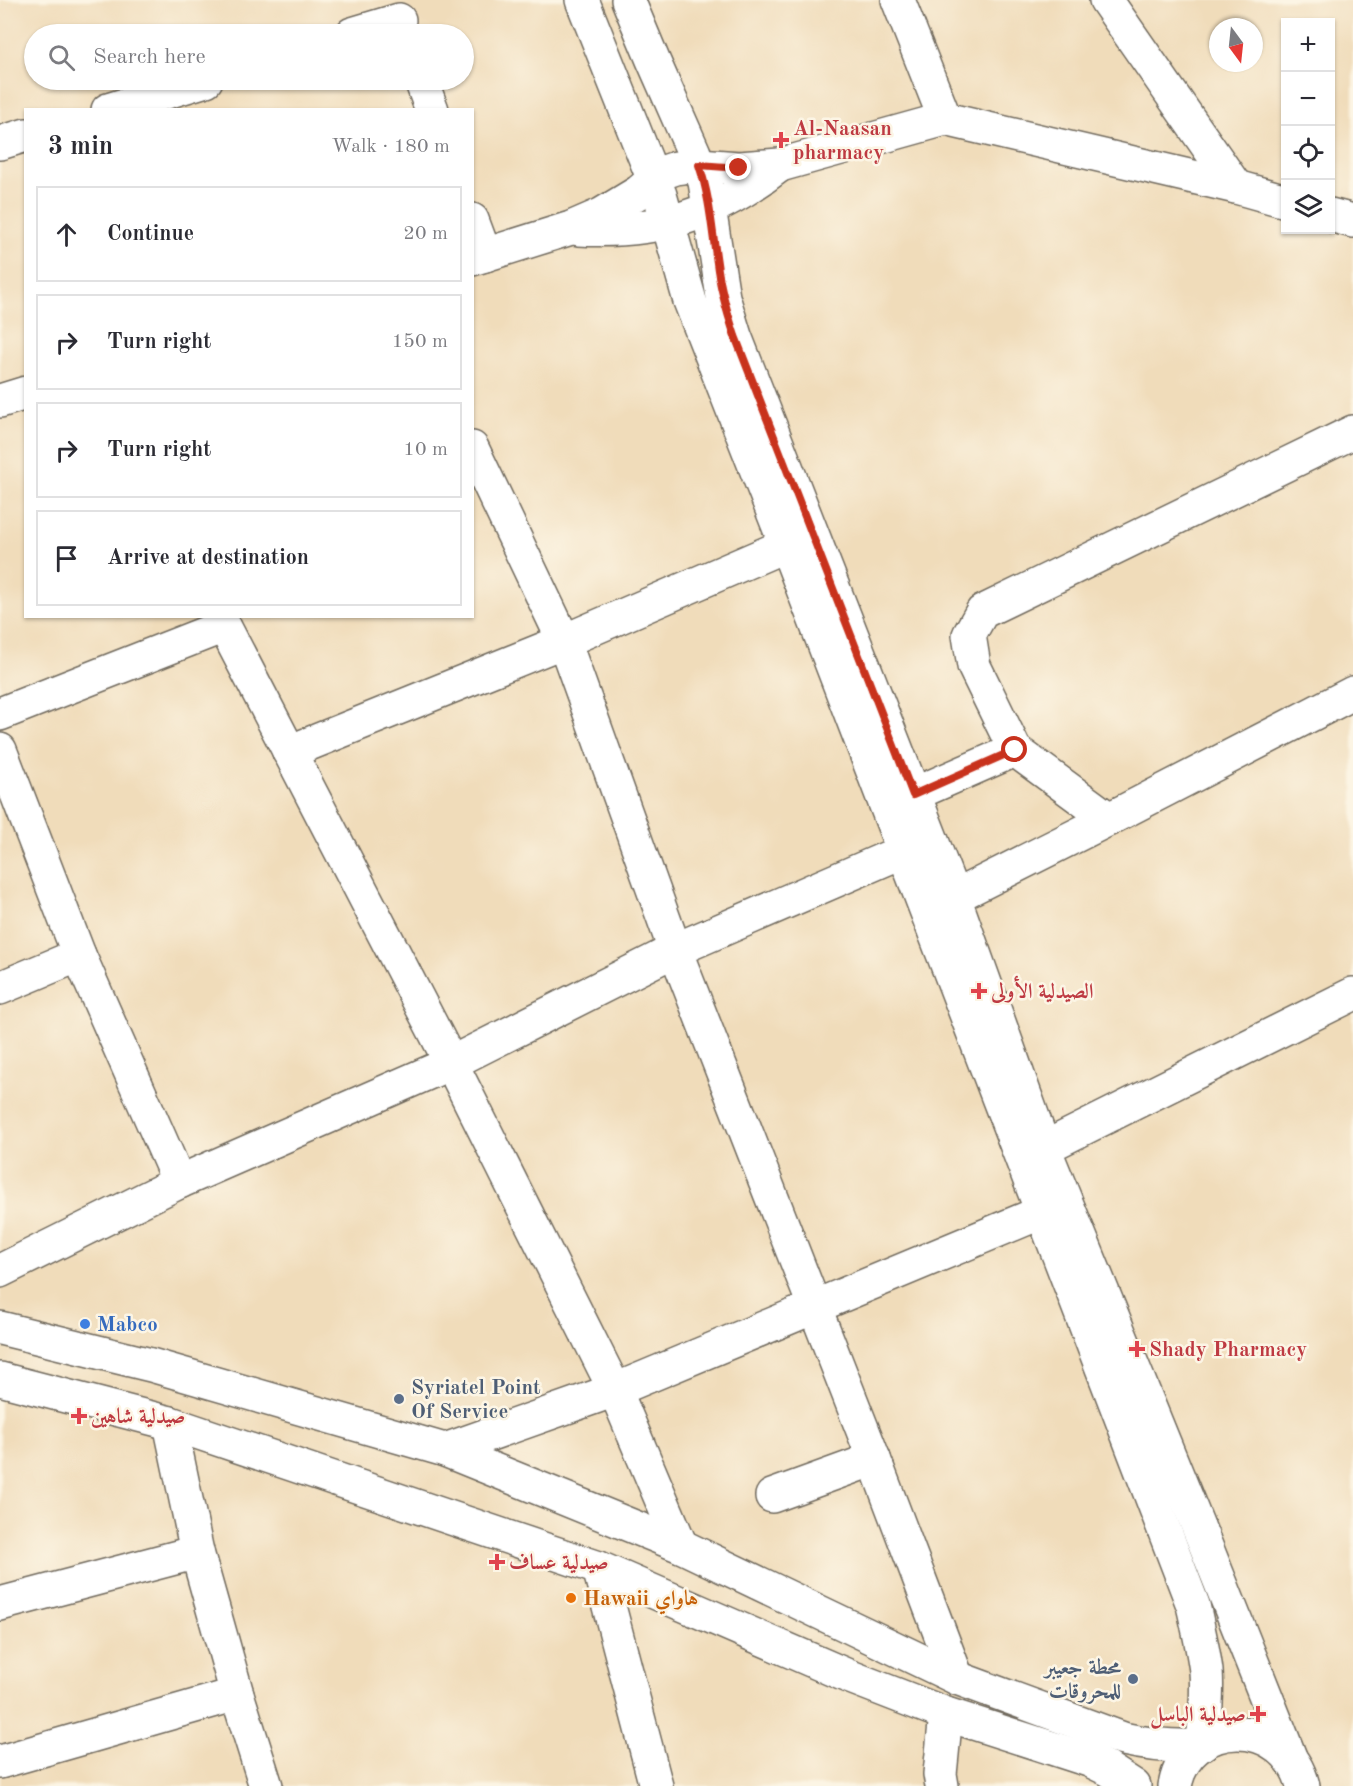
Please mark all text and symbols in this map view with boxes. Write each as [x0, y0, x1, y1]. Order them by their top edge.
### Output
north arrow [1209, 18, 1263, 72]
map controls [1281, 18, 1335, 234]
button: + [1281, 18, 1335, 72]
search box [24, 24, 474, 90]
icon: search [45, 41, 78, 74]
text: Search here [93, 46, 206, 68]
button: − [1281, 72, 1335, 126]
place label: Al-Naasan pharmacy [793, 119, 892, 164]
button: locate [1281, 126, 1335, 180]
marker: Al-Naasan pharmacy [774, 133, 788, 147]
text: 3 min [48, 134, 113, 160]
text: Walk · 180 m [331, 137, 450, 157]
route end [725, 154, 751, 180]
button: layers [1281, 180, 1335, 234]
icon: ahead [50, 218, 83, 251]
text: Continue [107, 223, 194, 245]
text: 20 m [403, 224, 448, 244]
icon: right [50, 326, 83, 359]
text: Turn right [107, 331, 211, 353]
text: 150 m [392, 332, 448, 352]
icon: right [50, 434, 83, 467]
text: Turn right [107, 439, 211, 461]
text: 10 m [403, 440, 448, 460]
icon: arrive [50, 542, 83, 575]
text: Arrive at destination [107, 547, 309, 569]
route start [1001, 736, 1027, 762]
place label: الصيدلية الأولى [990, 975, 1094, 1004]
marker: الصيدلية الأولى [972, 984, 986, 998]
place label: Mabco [97, 1315, 158, 1336]
marker: Mabco [78, 1317, 92, 1331]
place label: Shady Pharmacy [1149, 1340, 1307, 1361]
marker: Shady Pharmacy [1130, 1342, 1144, 1356]
place label: Syriatel Point Of Service [411, 1378, 541, 1423]
marker: Syriatel Point Of Service [392, 1392, 406, 1406]
place label: صيدلية شاهين [91, 1406, 186, 1428]
marker: صيدلية شاهين [72, 1409, 86, 1423]
place label: صيدلية عساف [509, 1552, 609, 1574]
marker: صيدلية عساف [490, 1555, 504, 1569]
place label: Hawaii هاواي [583, 1588, 698, 1615]
marker: Hawaii هاواي [564, 1591, 578, 1605]
place label: محطة جعيبر للمحروقات [1043, 1658, 1122, 1705]
marker: محطة جعيبر للمحروقات [1126, 1672, 1140, 1686]
place label: صيدلية الباسل [1150, 1704, 1246, 1729]
marker: صيدلية الباسل [1251, 1707, 1265, 1721]

